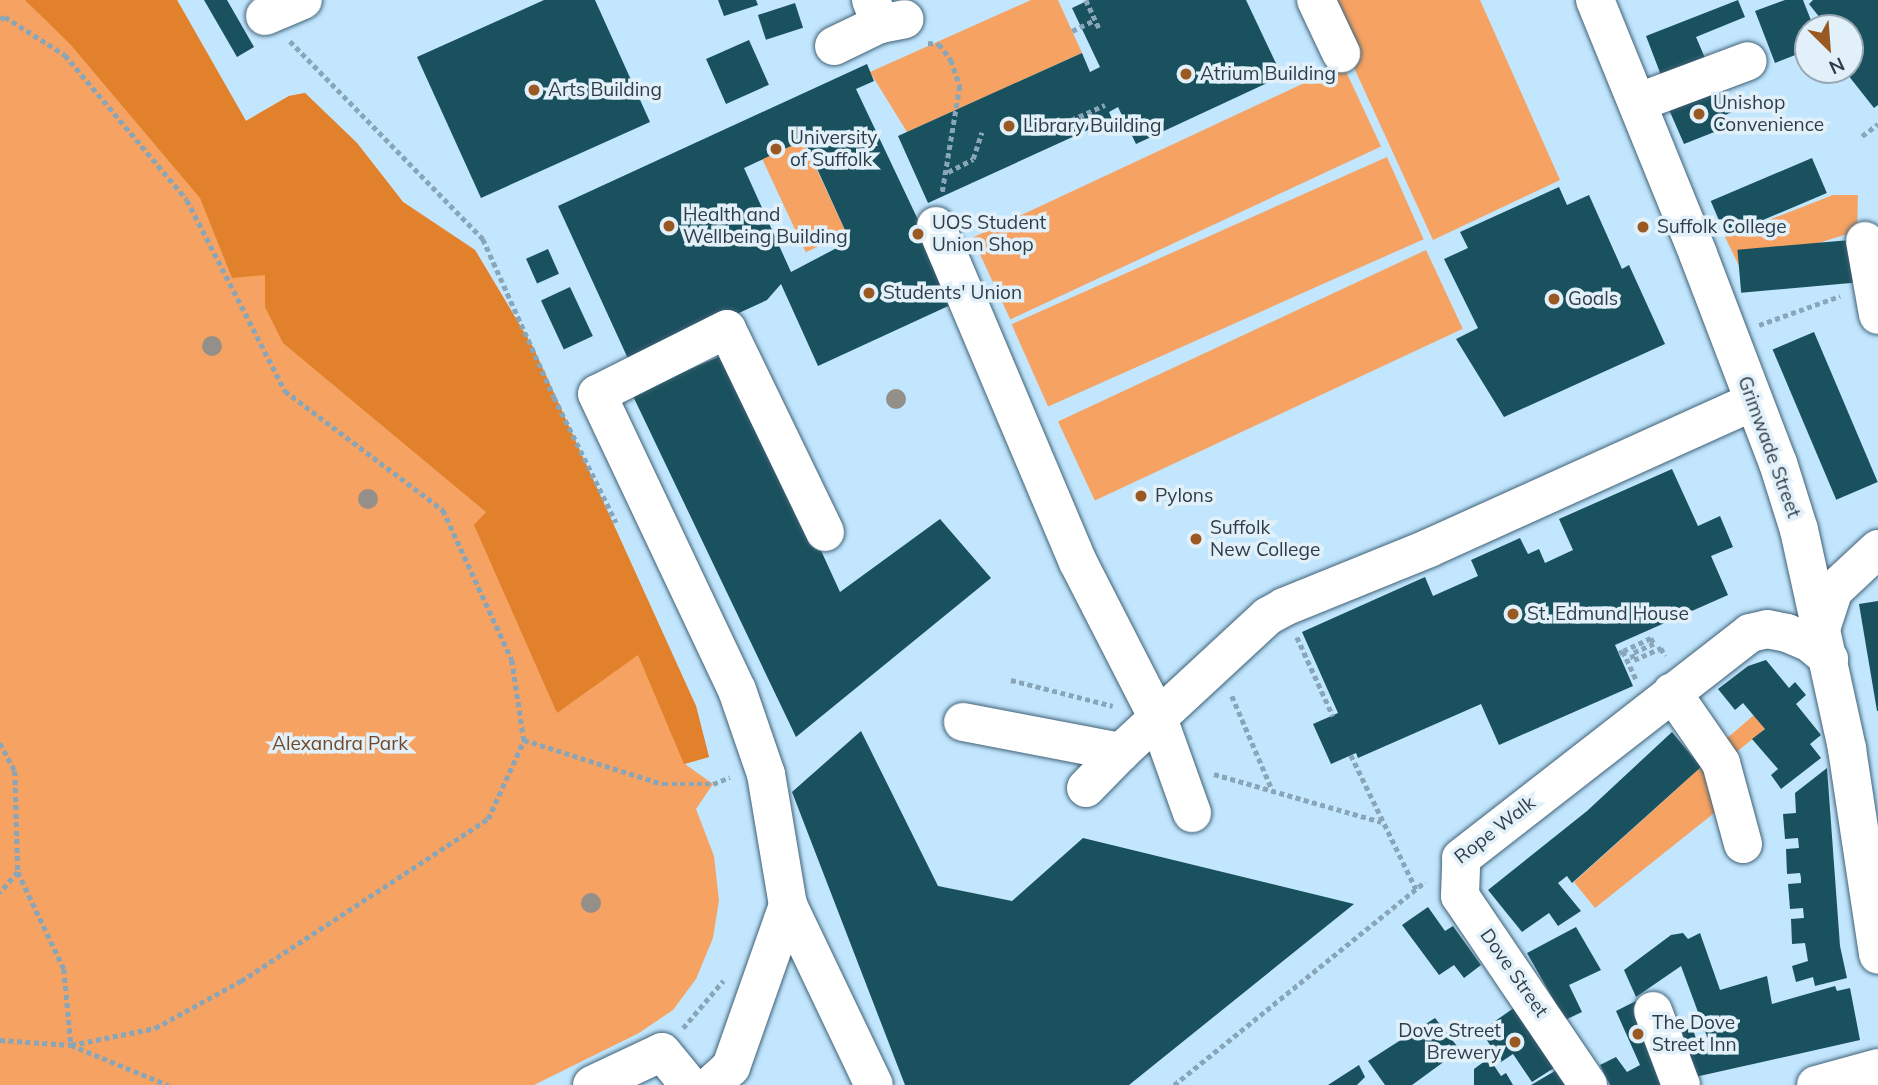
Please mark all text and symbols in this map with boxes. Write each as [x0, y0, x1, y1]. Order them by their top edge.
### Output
north arrow [1794, 14, 1864, 84]
text: N [1825, 52, 1849, 80]
place label: Atrium Building [1200, 63, 1336, 85]
marker: Atrium Building [1178, 66, 1194, 82]
place label: Arts Building [548, 79, 662, 101]
marker: Arts Building [526, 82, 542, 98]
place label: Unishop Convenience [1713, 92, 1824, 136]
marker: Unishop Convenience [1691, 106, 1707, 122]
place label: Library Building [1023, 115, 1161, 137]
marker: Library Building [1001, 118, 1017, 134]
place label: University of Suffolk [790, 127, 877, 171]
marker: University of Suffolk [768, 141, 784, 157]
place label: Health and Wellbeing Building [683, 204, 848, 248]
place label: UOS Student Union Shop [932, 212, 1046, 256]
place label: Suffolk College [1657, 216, 1787, 238]
marker: Health and Wellbeing Building [661, 218, 677, 234]
marker: Suffolk College [1635, 219, 1651, 235]
marker: UOS Student Union Shop [910, 226, 926, 242]
place label: Students' Union [883, 282, 1022, 304]
marker: Students' Union [861, 285, 877, 301]
place label: Goals [1568, 288, 1618, 310]
marker: Goals [1546, 291, 1562, 307]
street label: Grimwade Street [1733, 373, 1805, 521]
place label: Pylons [1155, 485, 1213, 507]
marker: Pylons [1133, 488, 1149, 504]
place label: Suffolk New College [1210, 517, 1320, 561]
marker: Suffolk New College [1188, 531, 1204, 547]
place label: St. Edmund House [1527, 603, 1689, 625]
marker: St. Edmund House [1505, 606, 1521, 622]
park label: Alexandra Park [272, 733, 408, 755]
street label: Rope Walk [1450, 791, 1540, 869]
street label: Dove Street [1475, 924, 1553, 1022]
place label: The Dove Street Inn [1652, 1012, 1737, 1056]
place label: Dove Street Brewery [1398, 1020, 1501, 1064]
marker: The Dove Street Inn [1630, 1026, 1646, 1042]
marker: Dove Street Brewery [1507, 1034, 1523, 1050]

